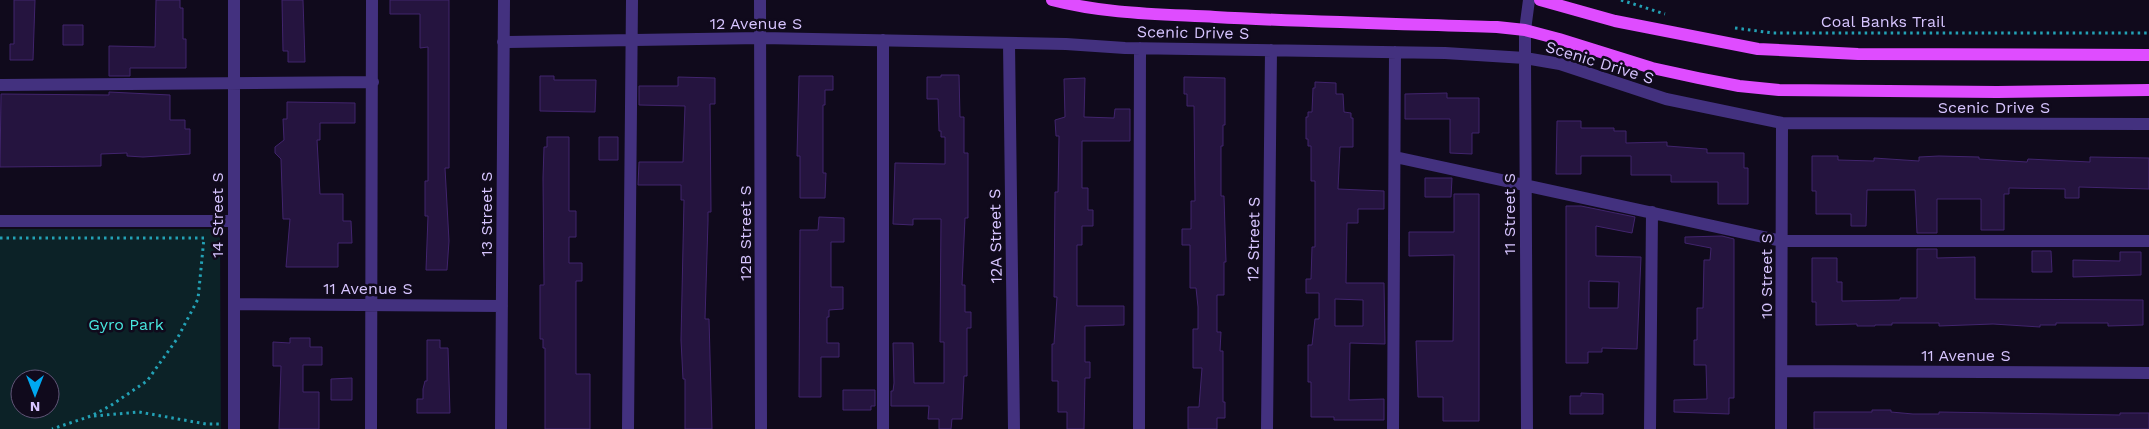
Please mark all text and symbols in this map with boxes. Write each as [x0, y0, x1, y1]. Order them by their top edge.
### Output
street label: Coal Banks Trail [1821, 12, 1945, 31]
street label: 12 Avenue S [710, 14, 802, 33]
street label: Scenic Drive S [1137, 22, 1249, 43]
street label: Scenic Drive S [1543, 37, 1656, 88]
street label: Scenic Drive S [1938, 98, 2050, 117]
street label: 14 Street S [208, 172, 227, 258]
street label: 13 Street S [477, 172, 496, 256]
street label: 11 Street S [1500, 173, 1519, 255]
street label: 12B Street S [736, 185, 755, 281]
street label: 12A Street S [985, 188, 1006, 284]
street label: 12 Street S [1243, 196, 1264, 282]
street label: 10 Street S [1757, 233, 1776, 319]
street label: 11 Avenue S [323, 279, 413, 298]
park label: Gyro Park [88, 315, 164, 334]
street label: 11 Avenue S [1921, 346, 2011, 365]
north arrow [10, 369, 60, 419]
text: N [30, 399, 40, 415]

